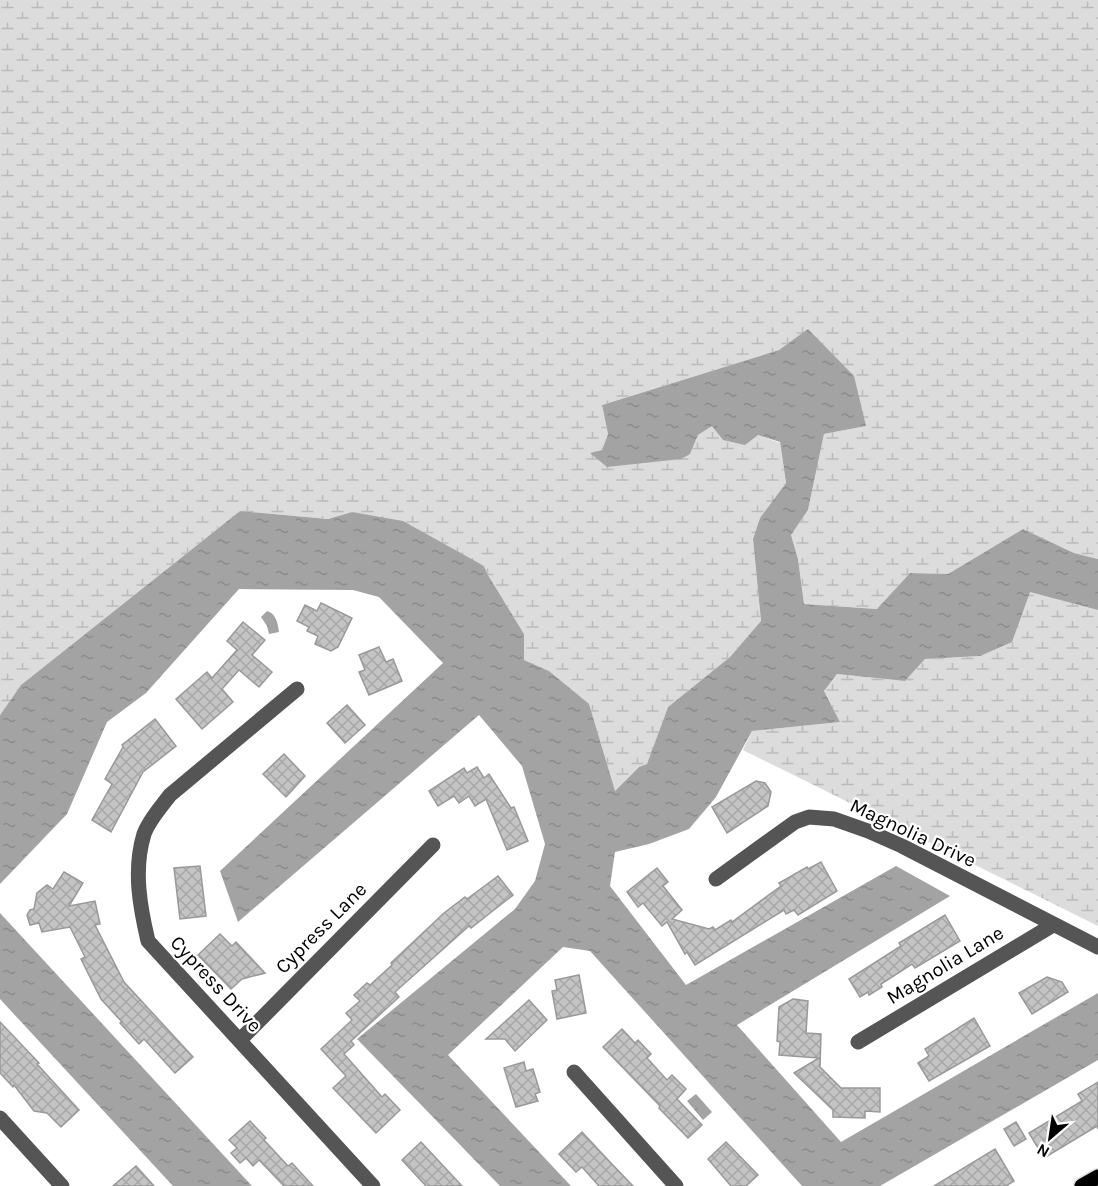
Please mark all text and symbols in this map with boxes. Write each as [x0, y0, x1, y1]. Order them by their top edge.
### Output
street label: Magnolia Drive [846, 794, 980, 872]
street label: Cypress Lane [271, 878, 371, 978]
street label: Magnolia Lane [882, 921, 1008, 1009]
street label: Cypress Drive [166, 931, 266, 1037]
north arrow [1020, 1108, 1080, 1168]
text: N [1033, 1140, 1053, 1162]

